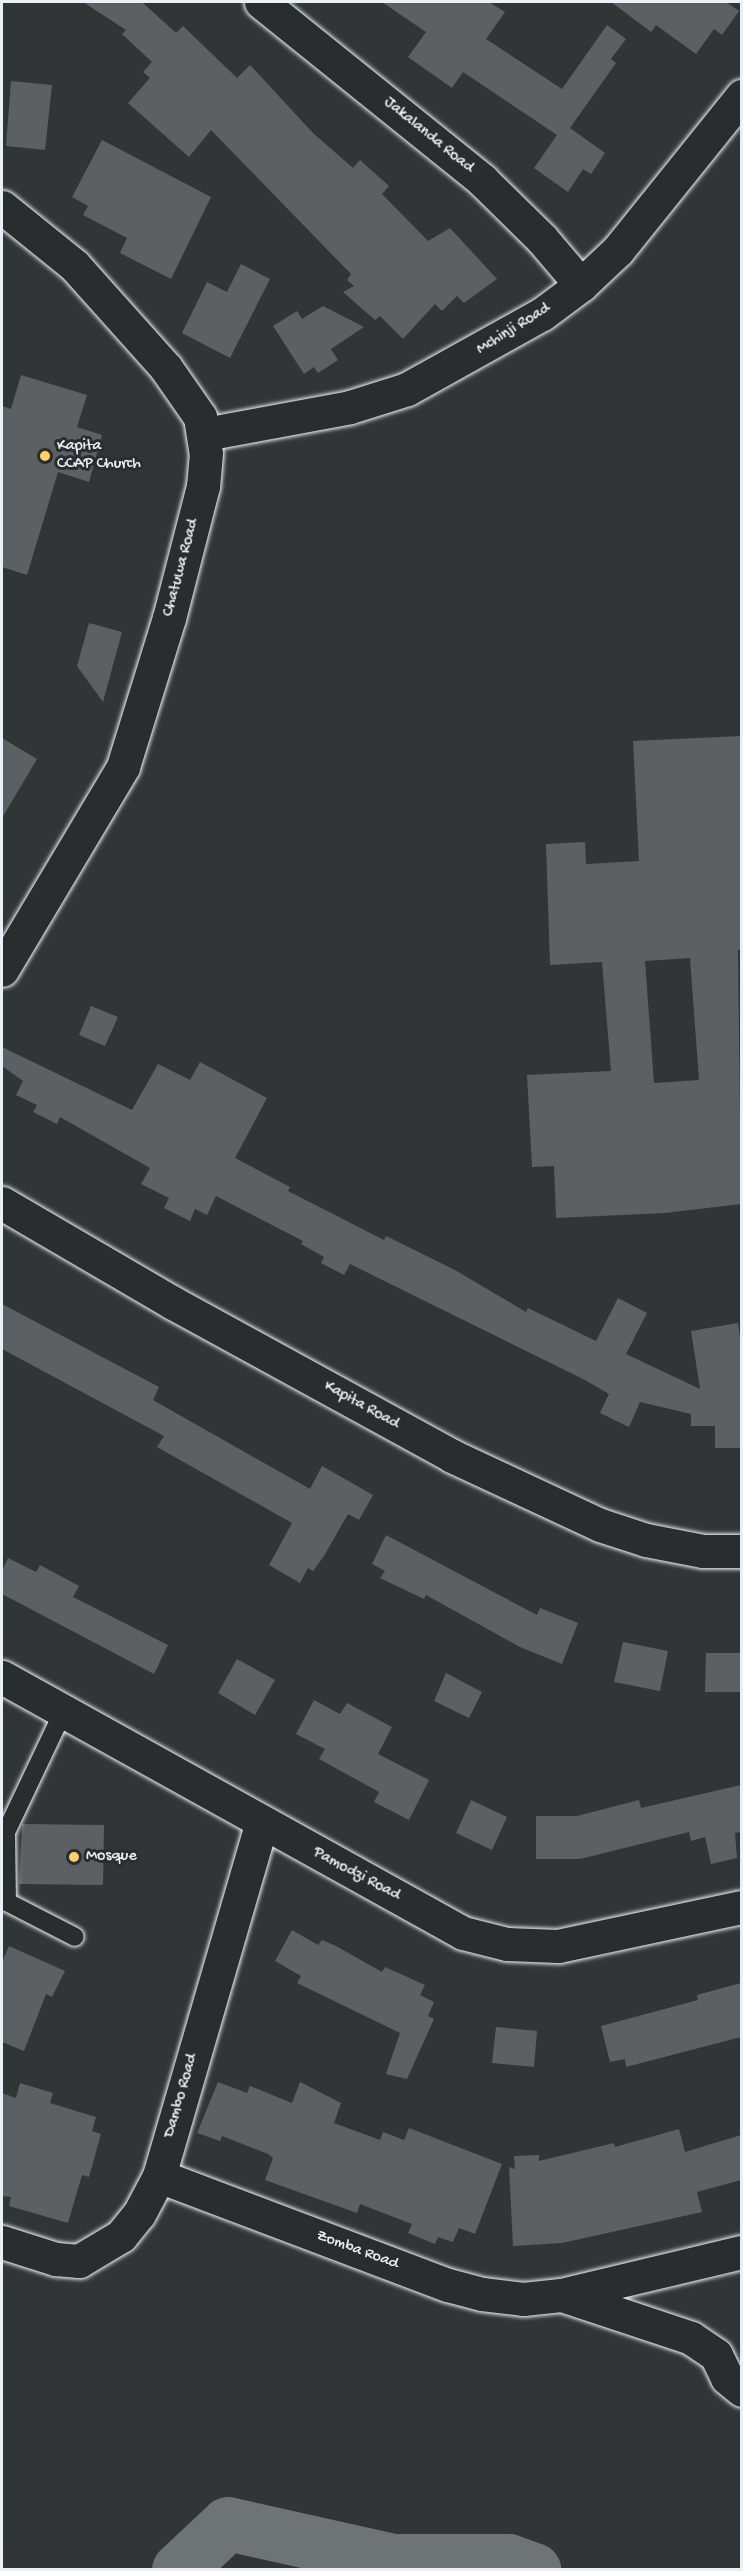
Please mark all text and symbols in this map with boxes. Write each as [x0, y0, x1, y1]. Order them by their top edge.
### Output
street label: Jakalanda Road [379, 94, 477, 178]
street label: Mchinji Road [474, 300, 554, 360]
place label: Kapita CCAP Church [57, 437, 141, 475]
marker: Kapita CCAP Church [38, 449, 52, 463]
street label: Chatuwa Road [160, 517, 204, 619]
street label: Kapita Road [320, 1377, 402, 1435]
street label: Pamodzi Road [309, 1844, 403, 1906]
place label: Mosque [86, 1847, 137, 1867]
marker: Mosque [67, 1850, 81, 1864]
street label: Dambo Road [161, 2052, 203, 2140]
street label: Zomba Road [313, 2227, 401, 2275]

